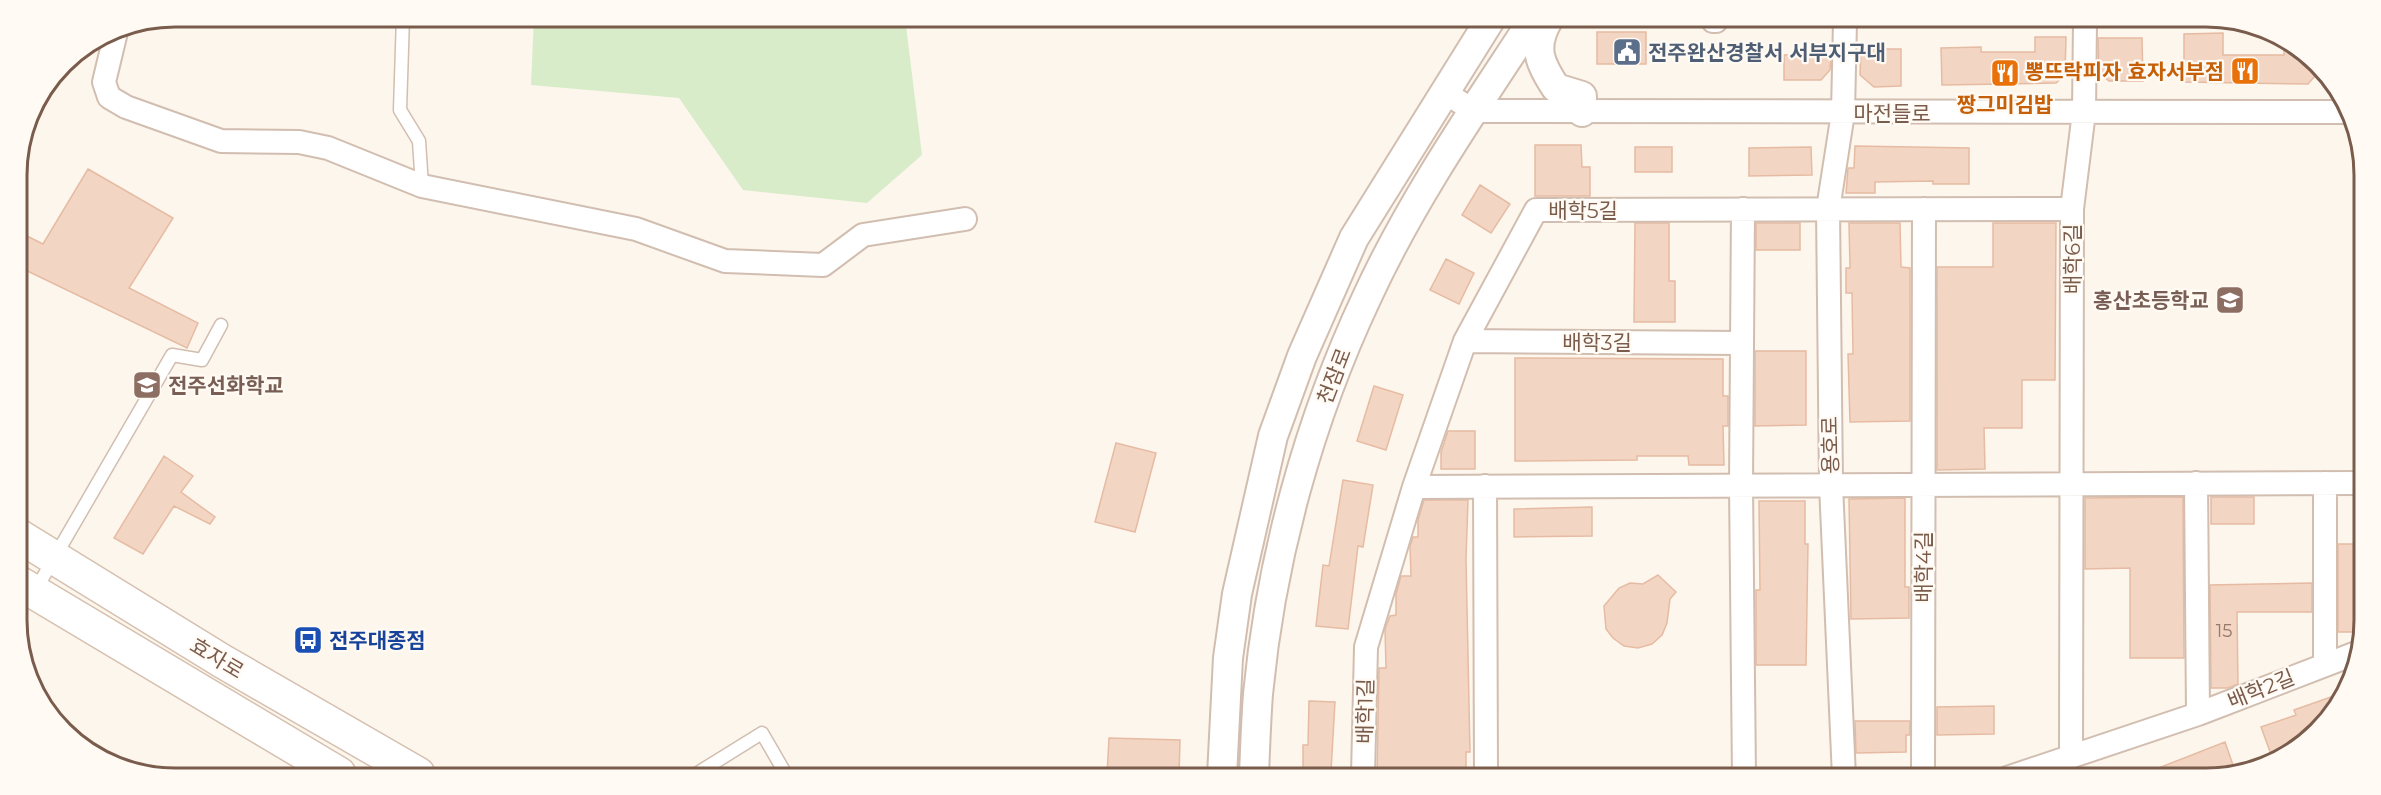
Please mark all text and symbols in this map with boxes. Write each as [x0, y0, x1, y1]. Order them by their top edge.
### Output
public building icon: 전주완산경찰서 서부지구대 [1611, 36, 1643, 68]
place label: 전주완산경찰서 서부지구대 [1648, 40, 1886, 65]
restaurant icon: 뽕뜨락피자 효자서부점 [2229, 55, 2261, 87]
restaurant icon: 짱그미김밥 [1989, 57, 2021, 89]
place label: 뽕뜨락피자 효자서부점 [2025, 59, 2224, 84]
place label: 짱그미김밥 [1957, 92, 2053, 117]
street label: 마전들로 [1853, 101, 1931, 126]
street label: 배학5길 [1548, 198, 1618, 223]
street label: 배학6길 [2060, 224, 2085, 294]
school or university icon: 홍산초등학교 [2214, 284, 2246, 316]
place label: 홍산초등학교 [2093, 288, 2209, 313]
street label: 배학3길 [1562, 330, 1632, 355]
street label: 천잠로 [1312, 344, 1356, 408]
school or university icon: 전주선화학교 [131, 369, 163, 401]
place label: 전주선화학교 [168, 373, 284, 398]
street label: 용호로 [1817, 416, 1843, 474]
street label: 배학4길 [1911, 531, 1936, 603]
house number: 15 [2216, 620, 2232, 642]
bus stop icon: 전주대종점 [292, 624, 324, 656]
place label: 전주대종점 [329, 628, 426, 653]
street label: 효자로 [186, 632, 248, 684]
street label: 배학2길 [2224, 664, 2298, 714]
street label: 배학1길 [1352, 678, 1378, 744]

